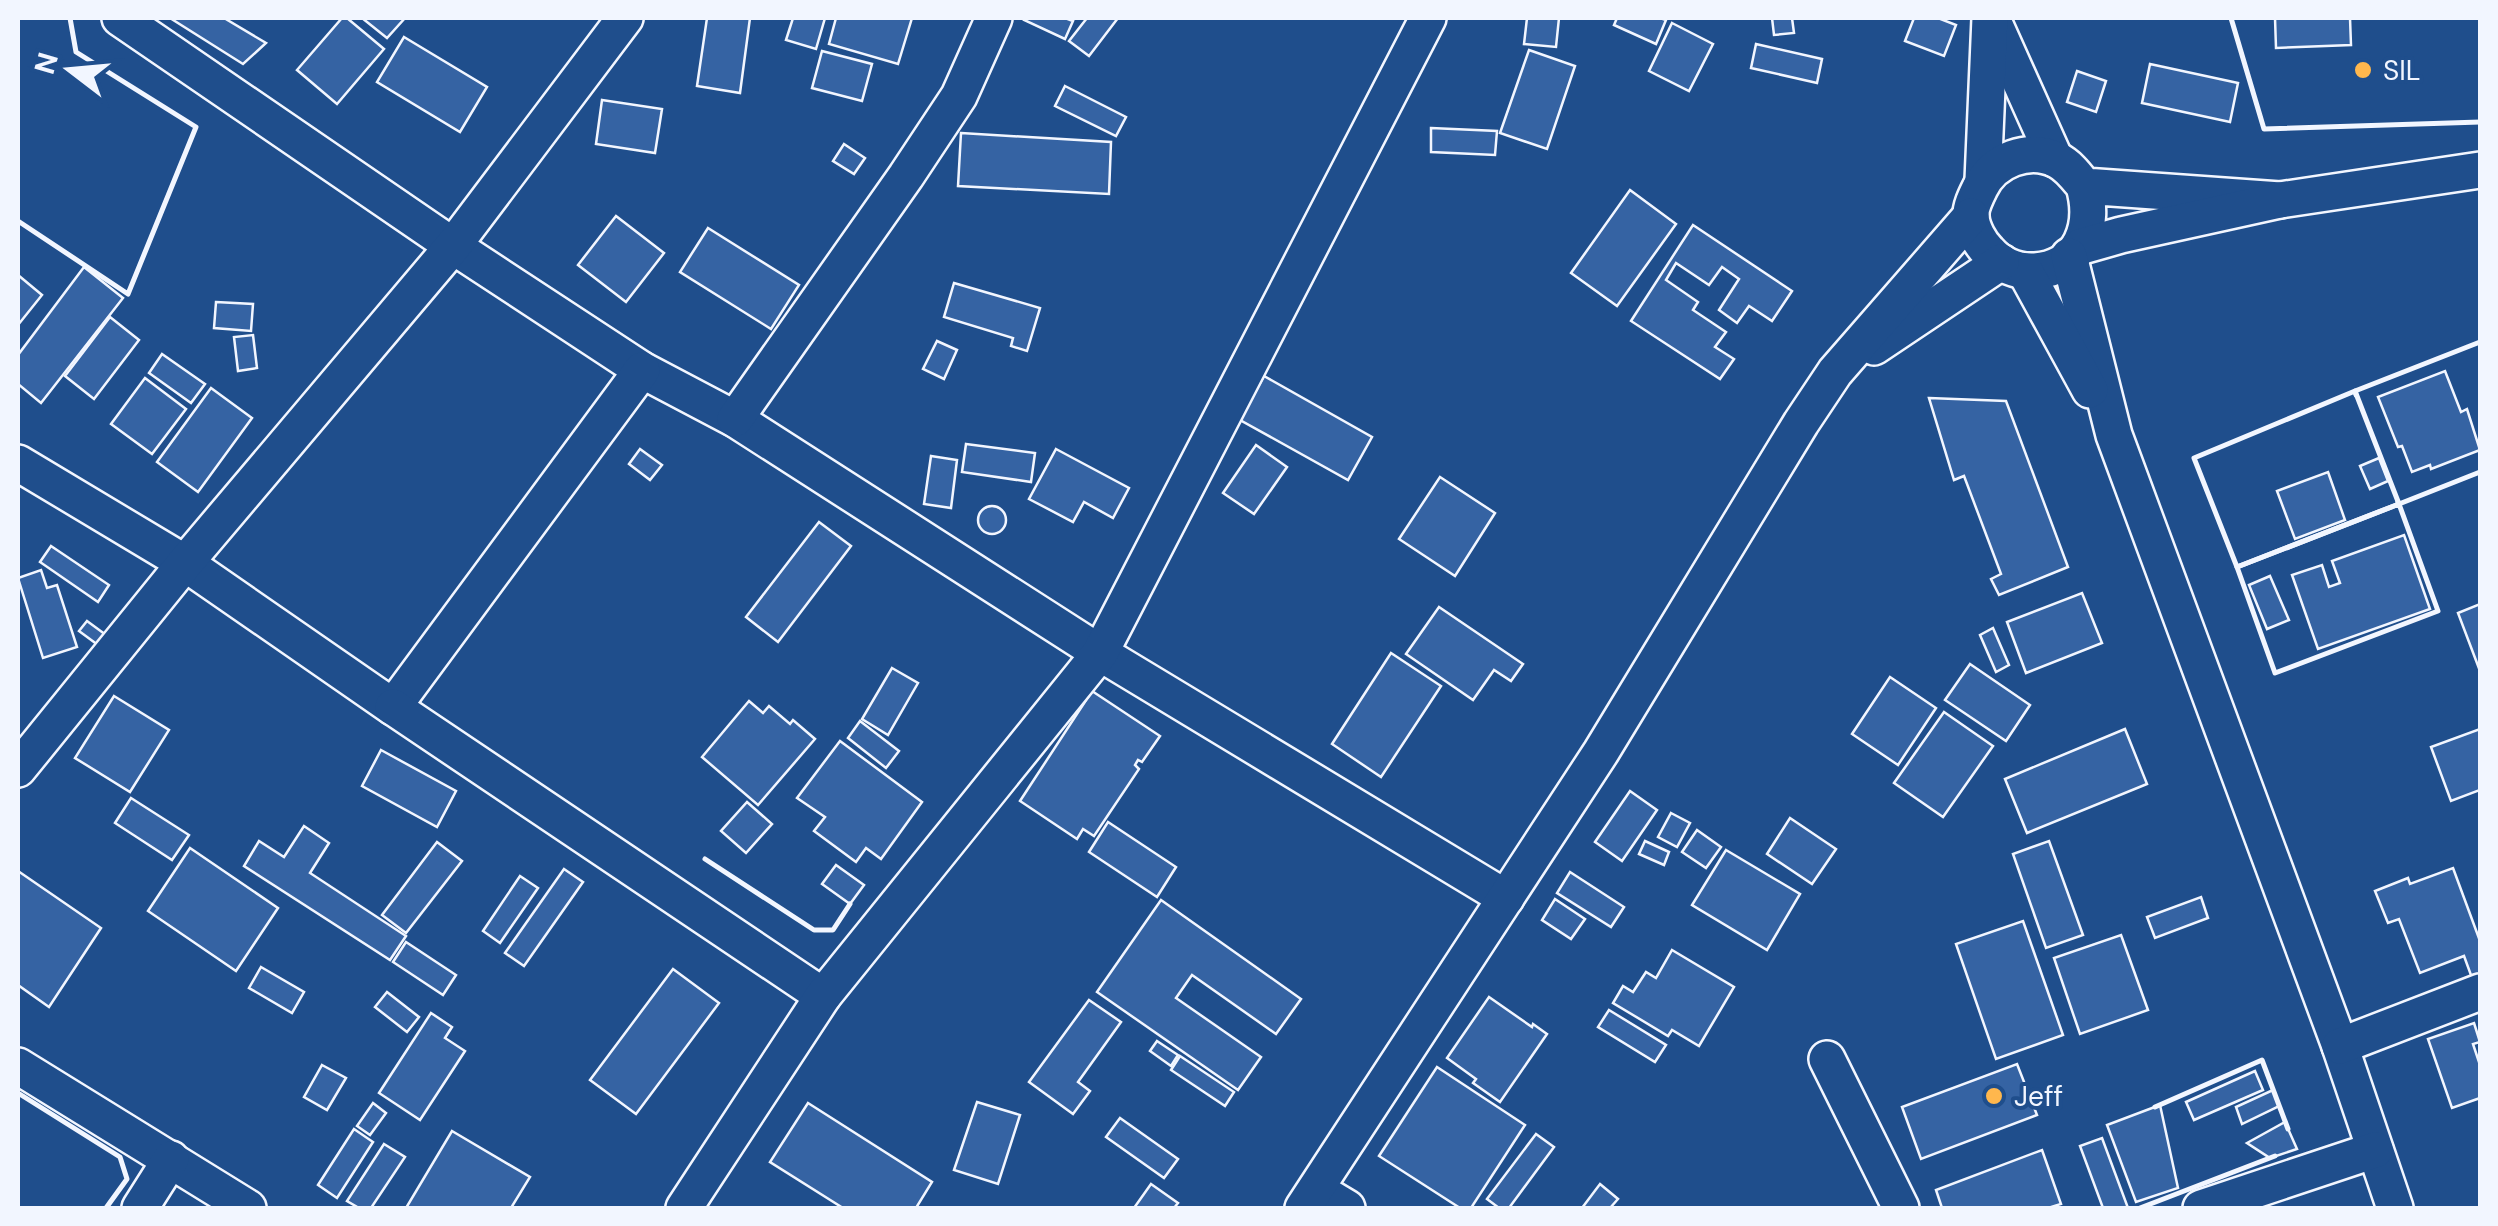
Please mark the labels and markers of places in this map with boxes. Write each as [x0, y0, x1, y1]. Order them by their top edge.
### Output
place label: SIL [2383, 52, 2421, 89]
marker: SIL [2352, 59, 2374, 81]
place label: Jeff [2014, 1078, 2063, 1115]
marker: Jeff [1983, 1085, 2005, 1107]

